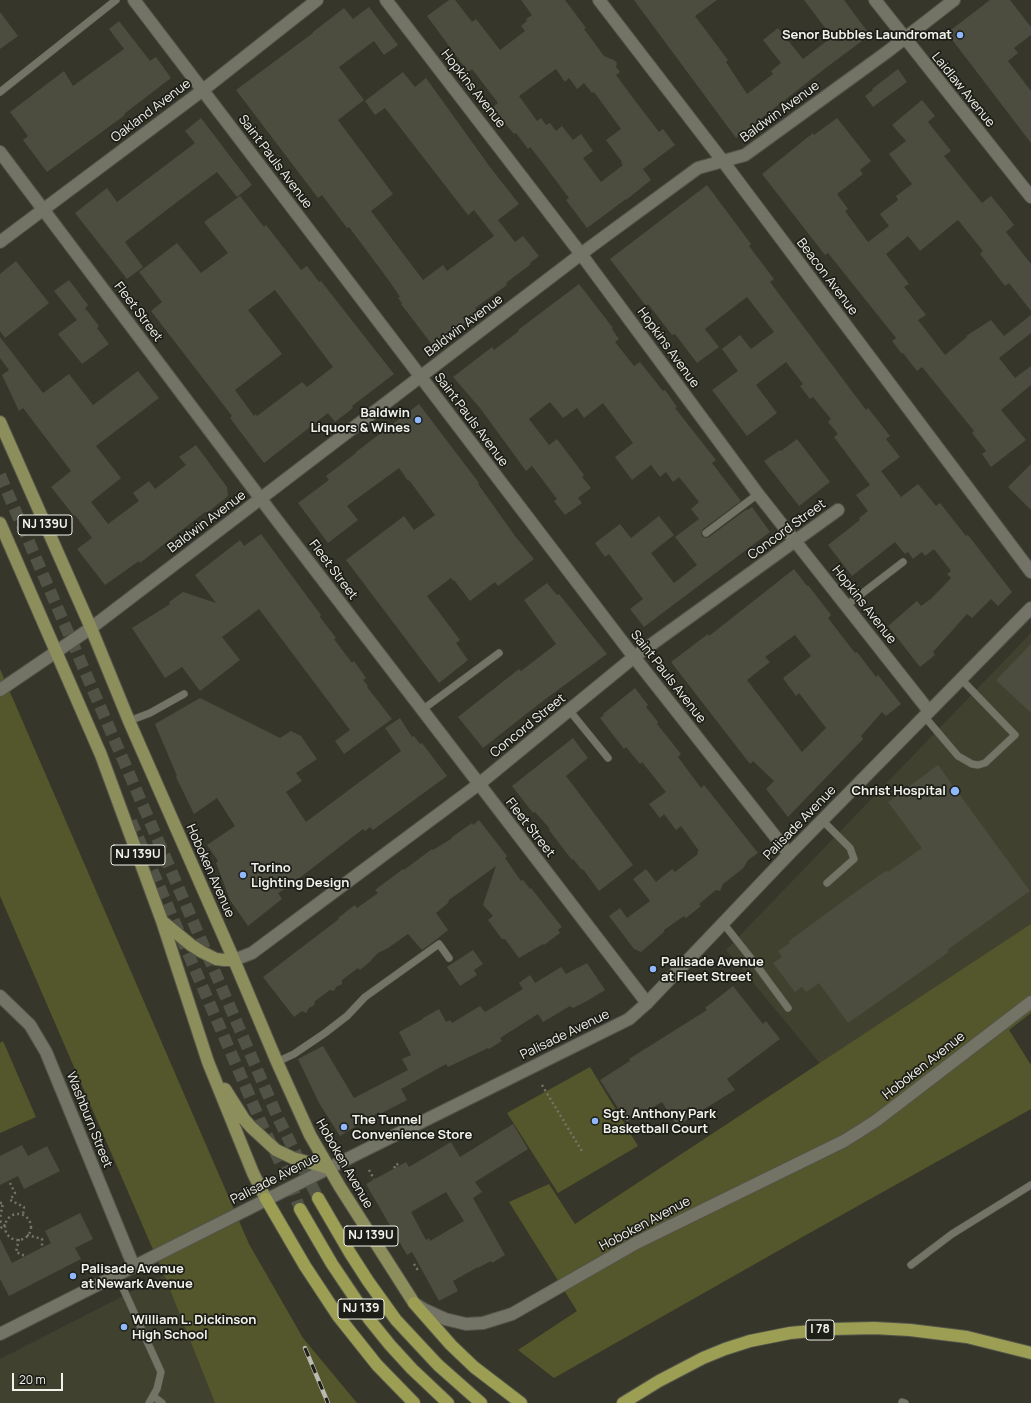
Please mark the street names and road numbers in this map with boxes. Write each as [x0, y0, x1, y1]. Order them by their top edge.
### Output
street label: Hopkins Avenue [437, 47, 509, 131]
street label: Laidlaw Avenue [928, 49, 998, 131]
street label: Oakland Avenue [108, 76, 194, 146]
street label: Baldwin Avenue [737, 78, 823, 146]
street label: Saint Pauls Avenue [235, 112, 315, 212]
street label: Beacon Avenue [793, 235, 861, 319]
street label: Fleet Street [110, 279, 166, 345]
street label: Baldwin Avenue [422, 292, 506, 360]
street label: Hopkins Avenue [634, 305, 702, 391]
street label: Saint Pauls Avenue [431, 370, 511, 470]
street label: Baldwin Avenue [165, 488, 249, 556]
street label: Concord Street [745, 497, 829, 563]
road number: NJ 139U [18, 515, 72, 535]
street label: Fleet Street [305, 537, 361, 603]
street label: Hopkins Avenue [828, 563, 900, 647]
street label: Saint Pauls Avenue [627, 628, 709, 726]
street label: Concord Street [487, 691, 569, 761]
street label: Palisade Avenue [761, 783, 839, 863]
street label: Fleet Street [502, 795, 558, 861]
street label: Hoboken Avenue [182, 822, 238, 920]
road number: NJ 139U [111, 845, 165, 865]
street label: Palisade Avenue [518, 1007, 612, 1063]
street label: Hoboken Avenue [880, 1029, 968, 1103]
street label: Washburn Street [63, 1070, 115, 1170]
street label: Hoboken Avenue [312, 1117, 376, 1211]
street label: Palisade Avenue [228, 1150, 322, 1208]
street label: Hoboken Avenue [597, 1194, 693, 1254]
road number: NJ 139U [344, 1226, 398, 1246]
road number: NJ 139 [338, 1299, 384, 1319]
road number: I 78 [806, 1320, 834, 1340]

